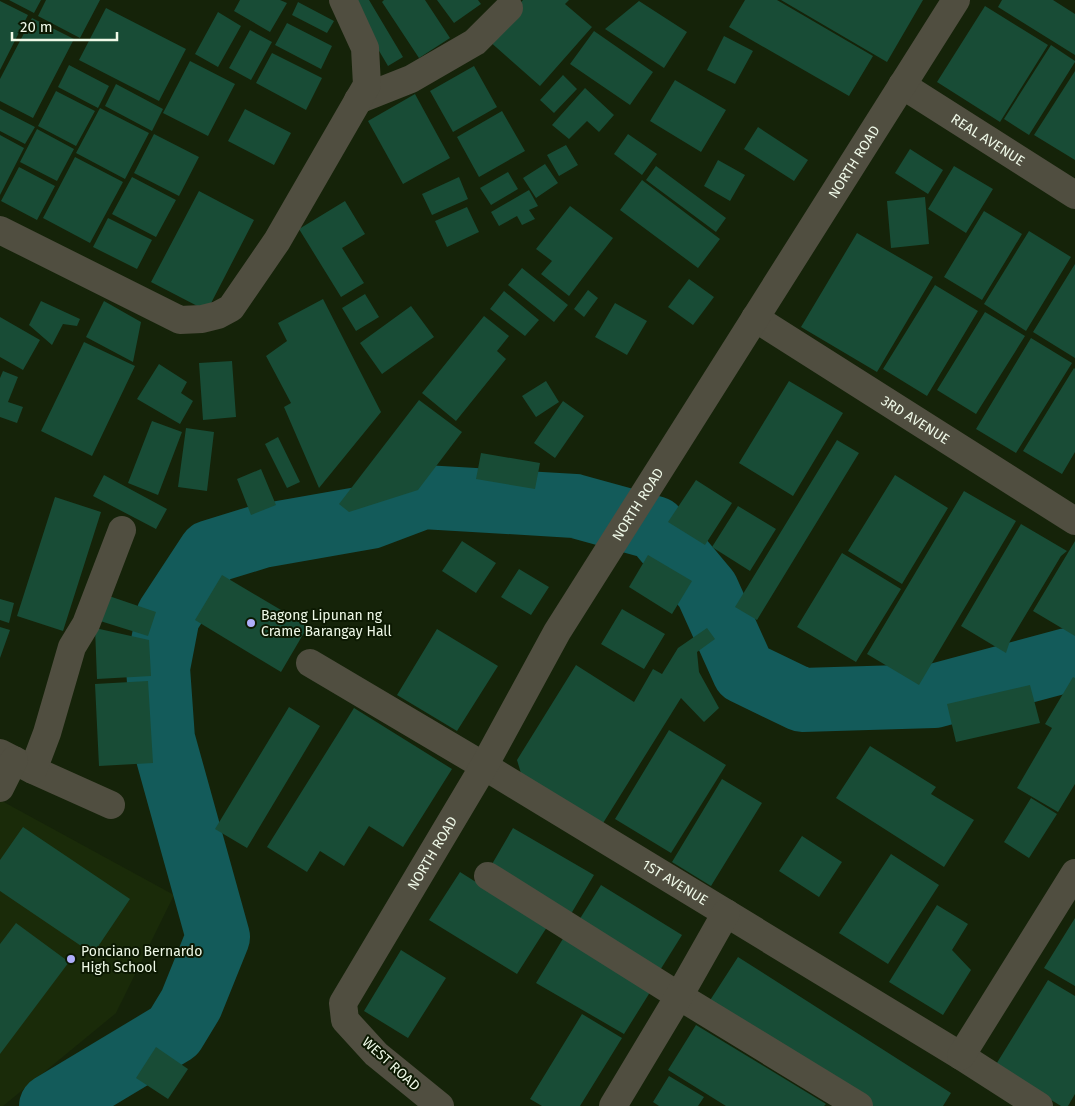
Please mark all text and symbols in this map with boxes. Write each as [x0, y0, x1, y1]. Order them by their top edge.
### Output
scale bar [12, 10, 118, 42]
text: 20 m [20, 18, 53, 36]
street label: REAL AVENUE [948, 110, 1028, 169]
street label: NORTH ROAD [825, 122, 883, 201]
street label: 3RD AVENUE [878, 392, 953, 448]
street label: NORTH ROAD [608, 465, 667, 544]
place label: Bagong Lipunan ng Crame Barangay Hall [261, 607, 392, 640]
marker: Bagong Lipunan ng Crame Barangay Hall [245, 617, 257, 629]
street label: NORTH ROAD [404, 813, 461, 893]
street label: 1ST AVENUE [639, 856, 711, 909]
place label: Ponciano Bernardo High School [81, 943, 202, 976]
marker: Ponciano Bernardo High School [65, 953, 77, 965]
street label: WEST ROAD [359, 1034, 423, 1094]

